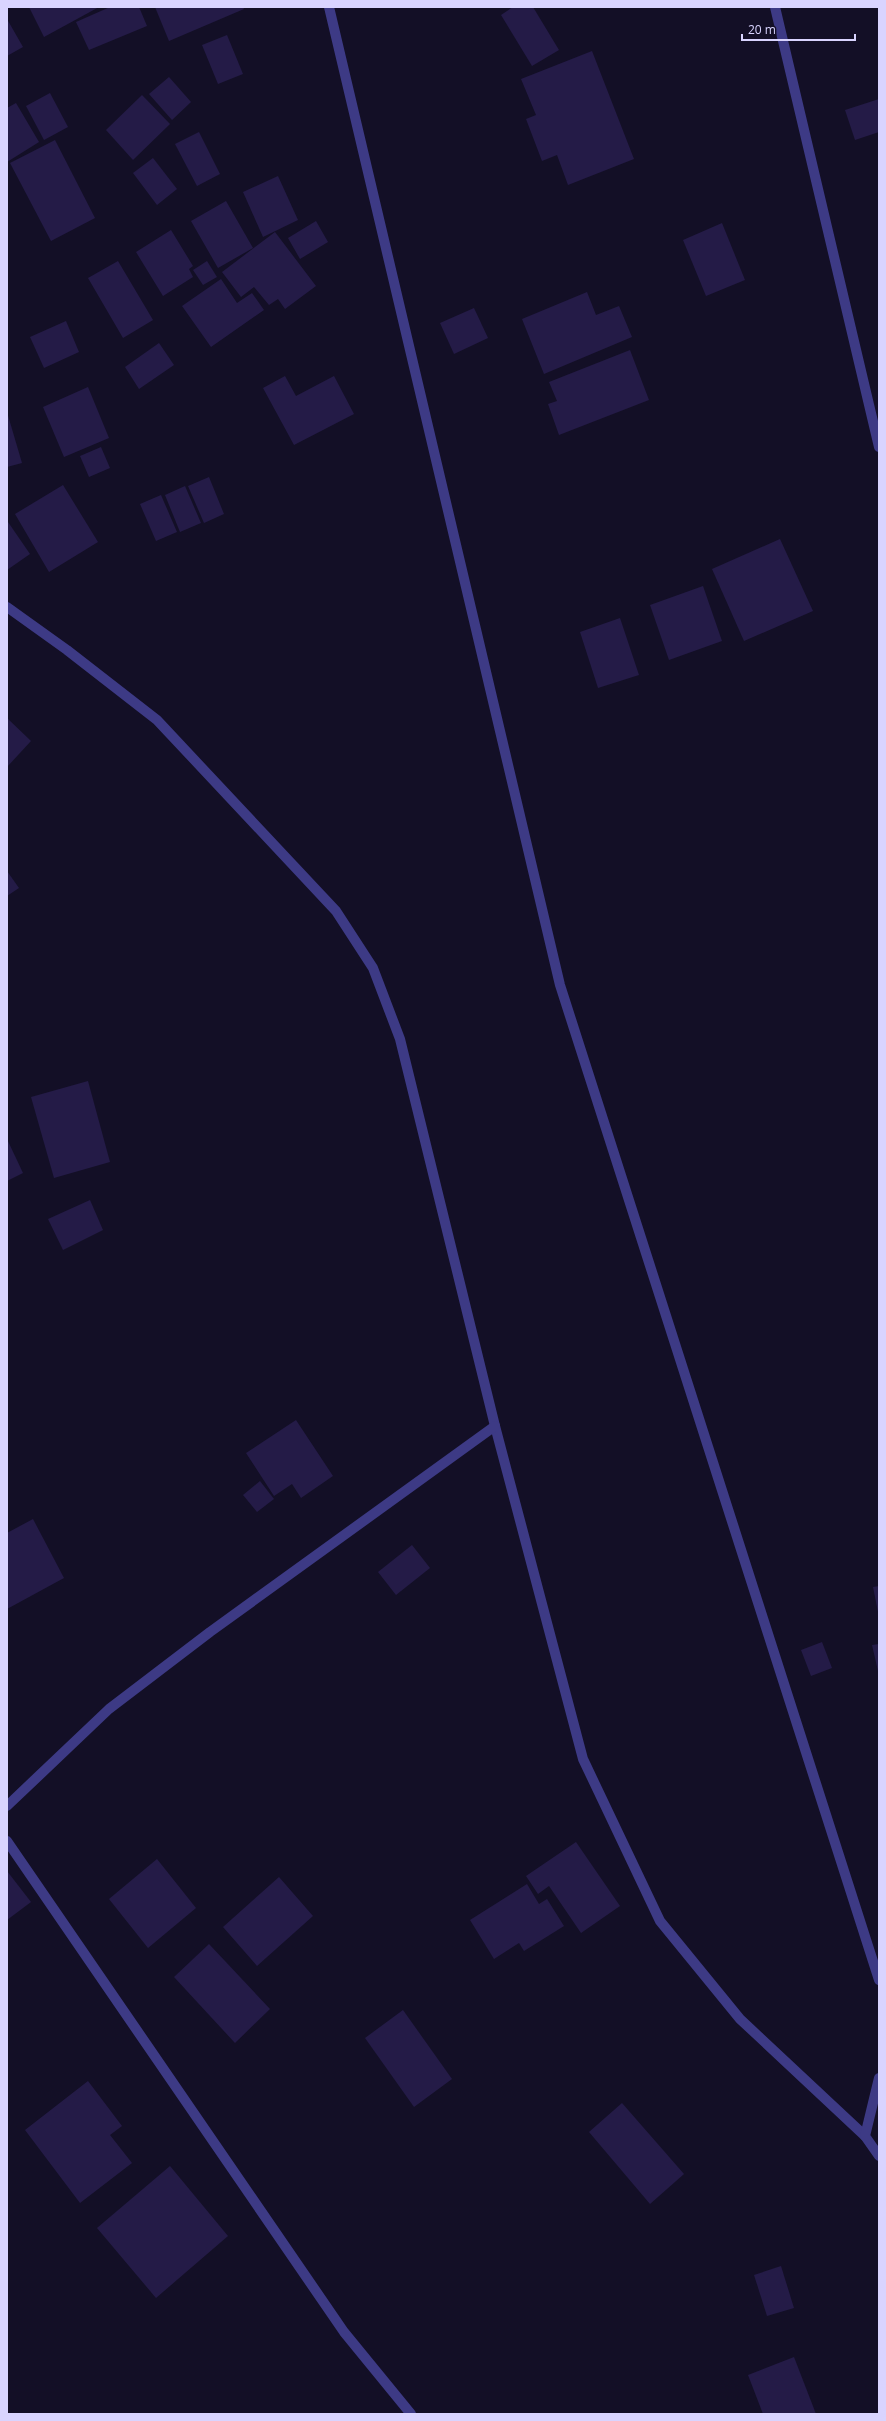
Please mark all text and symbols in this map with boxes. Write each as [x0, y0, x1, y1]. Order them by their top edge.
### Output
scale bar [742, 16, 855, 42]
text: 20 m [748, 21, 776, 38]

